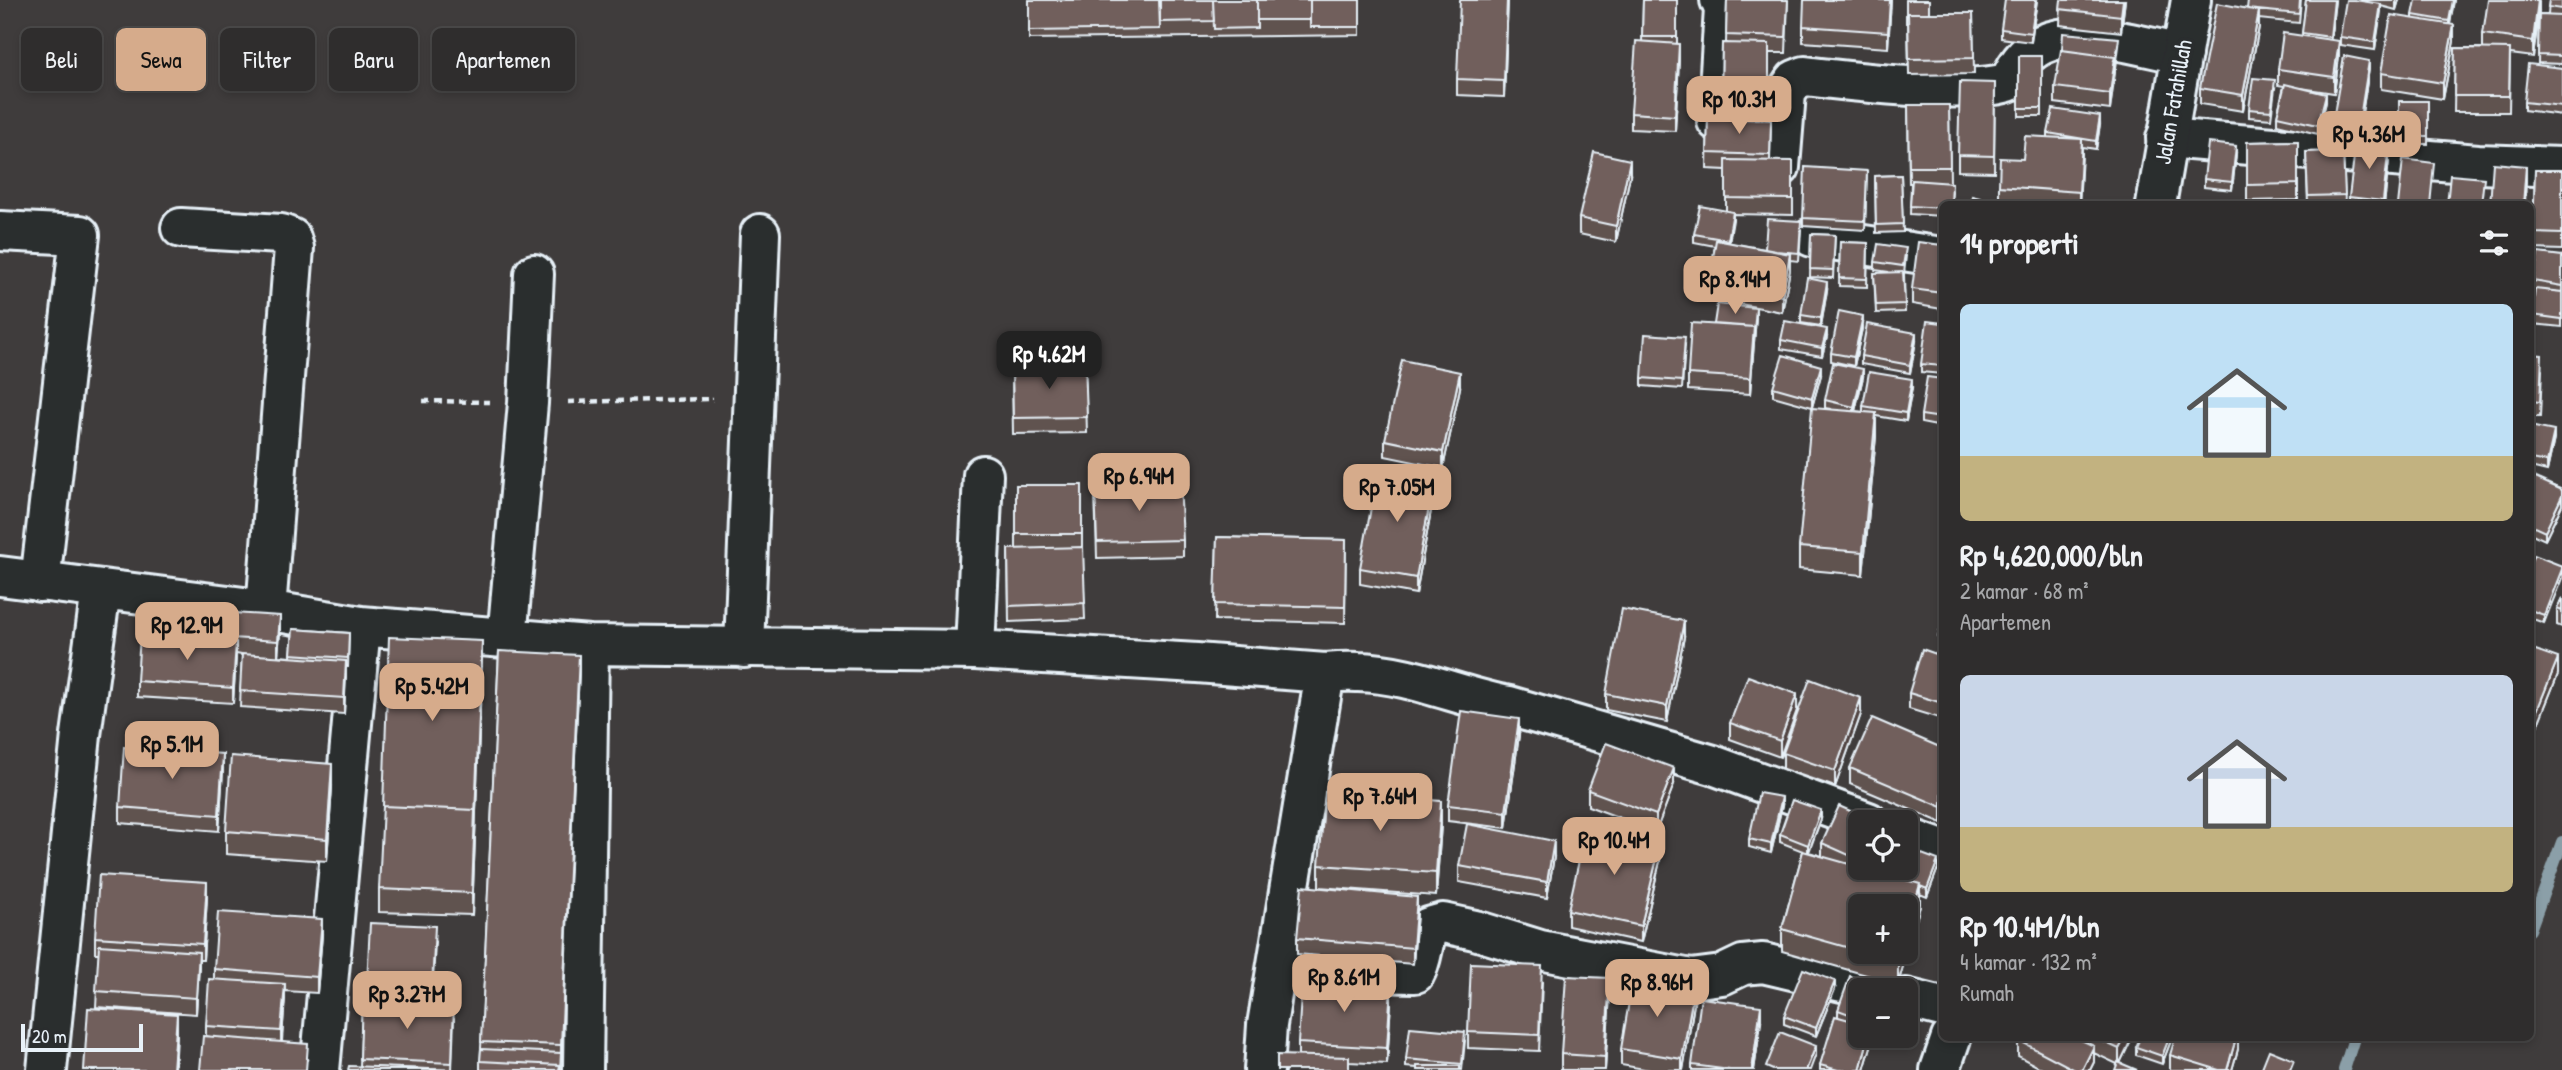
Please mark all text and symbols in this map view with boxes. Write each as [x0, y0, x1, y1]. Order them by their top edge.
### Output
chip: Beli [21, 28, 102, 91]
chip: Sewa [116, 28, 206, 91]
chip: Filter [220, 28, 315, 91]
chip: Baru [329, 28, 418, 91]
chip: Apartemen [432, 28, 575, 91]
street label: Jalan Fatahillah [2146, 37, 2199, 167]
pin: Rp 10.3M [1667, 76, 1811, 136]
text: Rp 10.3M [1702, 83, 1776, 114]
pin: Rp 4.36M [2297, 111, 2441, 171]
text: Rp 4.36M [2333, 118, 2405, 149]
text: 14 properti [1960, 223, 2079, 263]
icon: filters [2475, 224, 2513, 262]
pin: Rp 8.14M [1663, 256, 1807, 316]
text: Rp 8.14M [1699, 263, 1771, 294]
pin: Rp 4.62M [977, 332, 1121, 391]
text: Rp 4.62M [1013, 338, 1085, 369]
icon: home [2174, 350, 2300, 476]
pin: Rp 6.94M [1067, 454, 1211, 513]
text: Rp 6.94M [1104, 460, 1174, 491]
pin: Rp 7.05M [1325, 464, 1469, 524]
text: Rp 7.05M [1359, 471, 1435, 502]
text: Rp 4,620,000/bln [1960, 535, 2143, 575]
text: 2 kamar · 68 m² [1960, 575, 2089, 606]
pin: Rp 12.9M [115, 602, 259, 662]
text: Apartemen [1960, 606, 2051, 637]
text: Rp 12.9M [151, 609, 223, 640]
pin: Rp 5.42M [360, 664, 504, 723]
text: Rp 5.42M [395, 670, 469, 701]
icon: home [2174, 721, 2300, 847]
pin: Rp 5.1M [107, 722, 237, 781]
text: Rp 5.1M [141, 728, 203, 759]
pin: Rp 7.64M [1308, 774, 1452, 833]
text: Rp 7.64M [1343, 780, 1417, 811]
map controls [1848, 810, 1918, 1048]
button: locate [1848, 810, 1918, 880]
pin: Rp 10.4M [1542, 818, 1686, 877]
text: Rp 10.4M [1578, 824, 1650, 855]
button: + [1848, 894, 1918, 964]
text: Rp 10.4M/bln [1960, 906, 2100, 946]
text: 4 kamar · 132 m² [1960, 946, 2097, 977]
pin: Rp 8.61M [1272, 954, 1416, 1014]
pin: Rp 8.96M [1585, 960, 1729, 1019]
text: Rp 8.61M [1308, 961, 1380, 992]
text: Rp 8.96M [1621, 966, 1693, 997]
pin: Rp 3.27M [335, 972, 479, 1031]
text: Rumah [1960, 977, 2014, 1008]
text: Rp 3.27M [369, 978, 445, 1009]
button: − [1848, 978, 1918, 1048]
scale bar [21, 1021, 144, 1053]
text: 20 m [32, 1023, 67, 1049]

